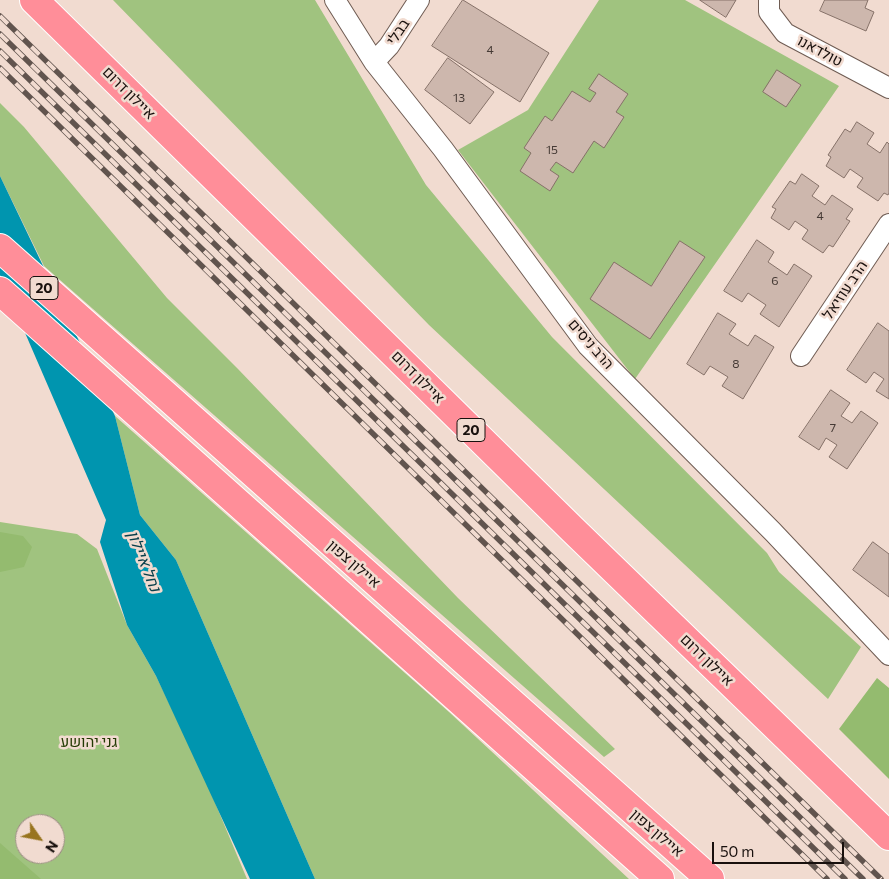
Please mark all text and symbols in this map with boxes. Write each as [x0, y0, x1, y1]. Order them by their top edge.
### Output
street label: בבלי [383, 15, 413, 49]
street label: טולדאנו [794, 32, 846, 70]
house number: 4 [486, 43, 494, 57]
street label: איילון דרום [99, 63, 159, 123]
house number: 13 [453, 91, 465, 105]
house number: 15 [546, 143, 558, 157]
house number: 4 [816, 209, 824, 223]
street label: הרב עוזיאל [819, 257, 871, 323]
house number: 6 [771, 274, 779, 288]
road number: 20 [30, 276, 58, 300]
street label: הרב ניסים [564, 315, 618, 373]
street label: איילון דרום [388, 347, 448, 407]
house number: 8 [732, 357, 740, 371]
road number: 20 [457, 418, 485, 442]
house number: 7 [830, 421, 836, 435]
water label: נחל איילון [123, 528, 165, 594]
street label: איילון צפון [324, 536, 384, 592]
street label: איילון דרום [677, 630, 737, 690]
park label: גני יהושע [61, 733, 117, 751]
street label: איילון צפון [627, 805, 687, 861]
north arrow [15, 814, 65, 864]
scale bar [714, 832, 846, 864]
text: N [42, 838, 62, 856]
text: 50 m [720, 842, 754, 860]

